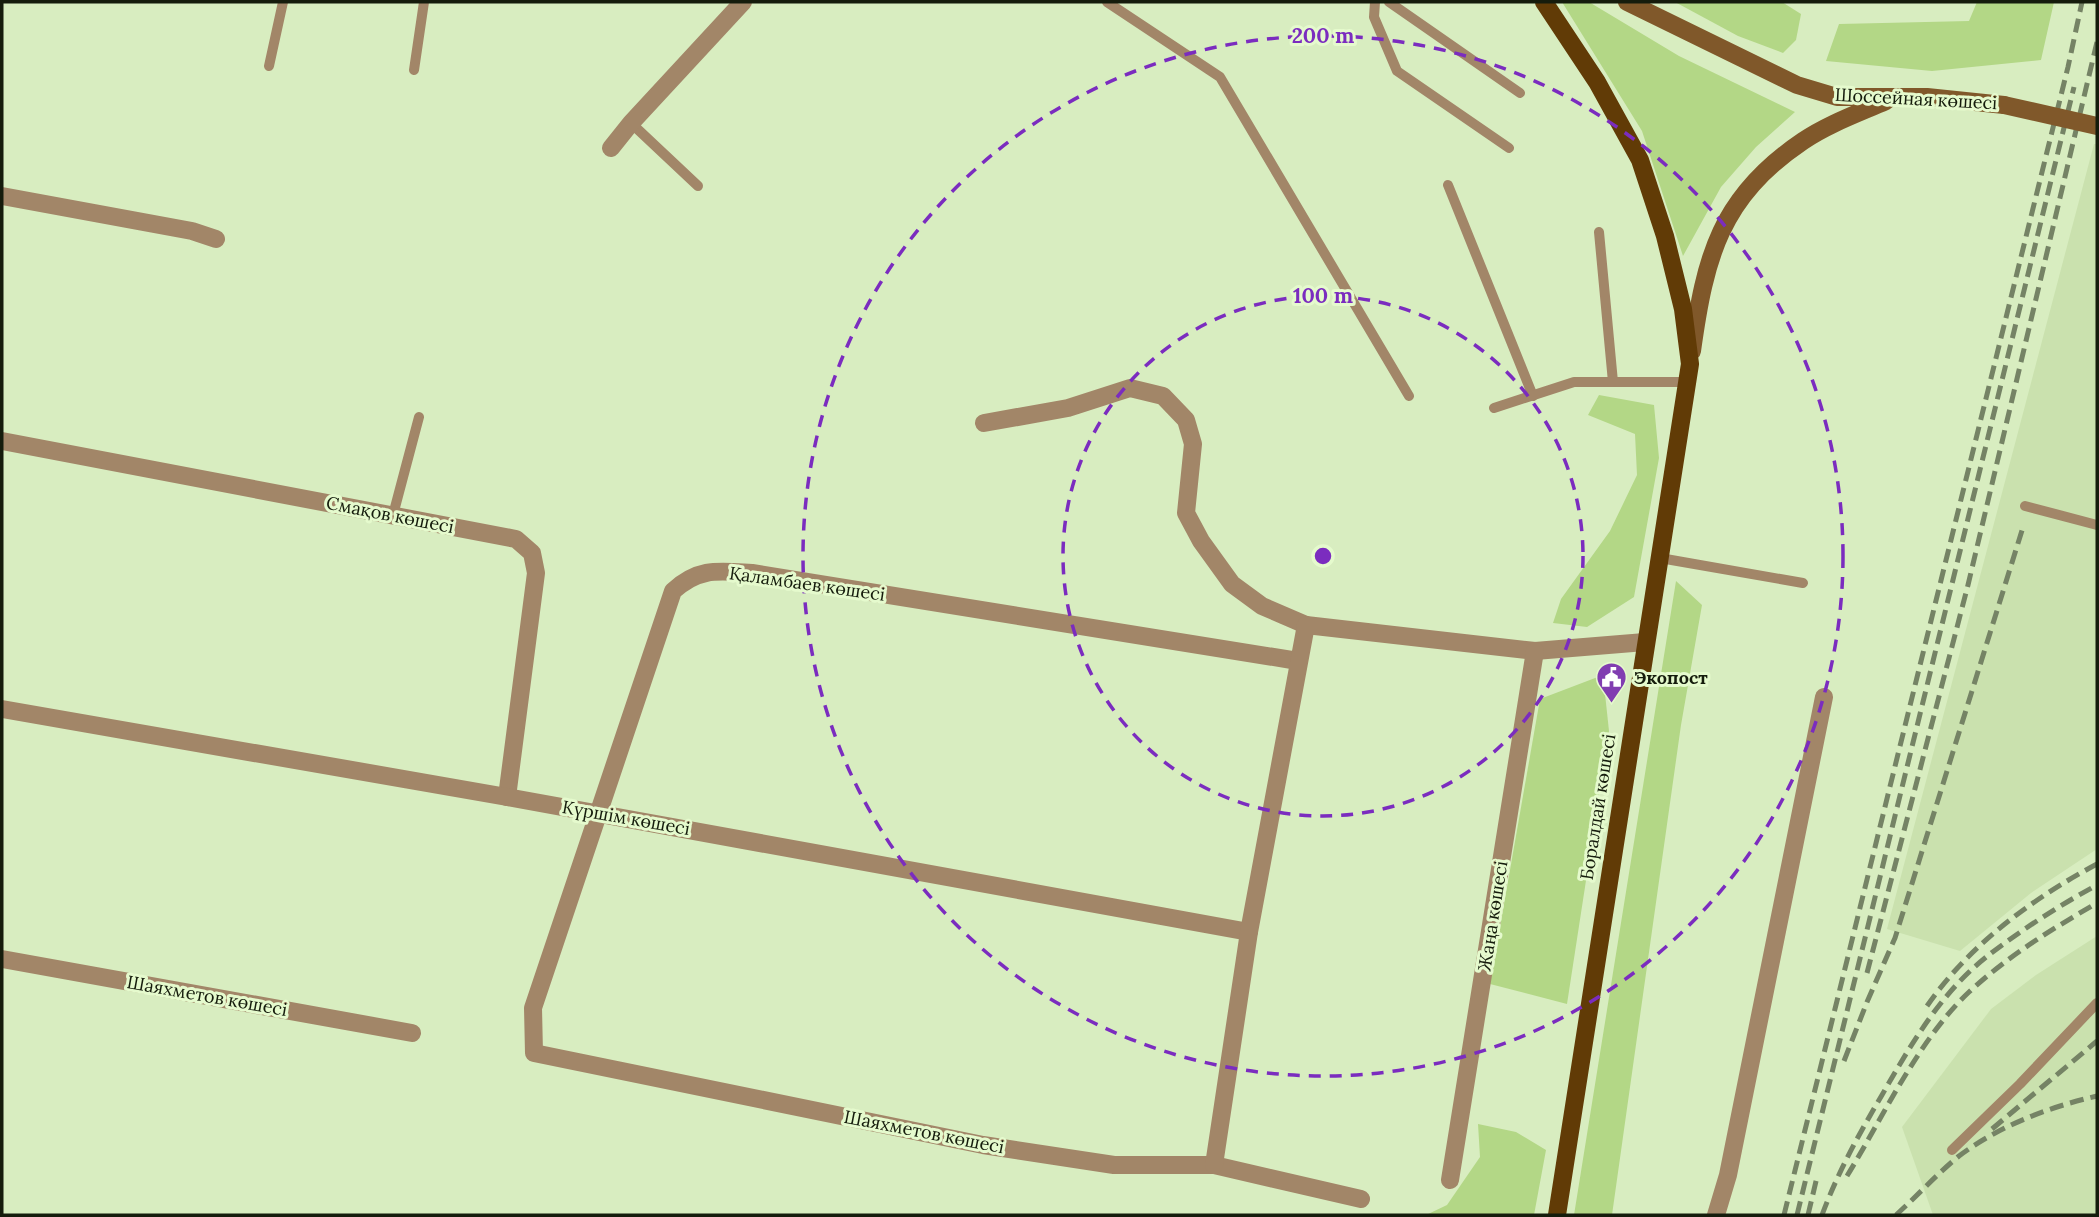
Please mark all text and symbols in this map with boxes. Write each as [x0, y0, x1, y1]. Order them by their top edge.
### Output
text: 200 m [1292, 22, 1354, 49]
street label: Шоссейная көшесі [1834, 83, 1998, 114]
text: 100 m [1293, 282, 1353, 309]
street label: Смақов көшесі [324, 491, 456, 538]
centre of rings [1311, 544, 1335, 568]
street label: Қаламбаев көшесі [728, 561, 886, 606]
public building icon: Экопост [1594, 661, 1628, 705]
place label: Экопост [1634, 666, 1708, 689]
street label: Боралдай көшесі [1575, 732, 1620, 882]
street label: Күршім көшесі [560, 795, 692, 840]
street label: Жаңа көшесі [1472, 859, 1513, 973]
street label: Шаяхметов көшесі [125, 970, 289, 1021]
street label: Шаяхметов көшесі [842, 1105, 1006, 1158]

